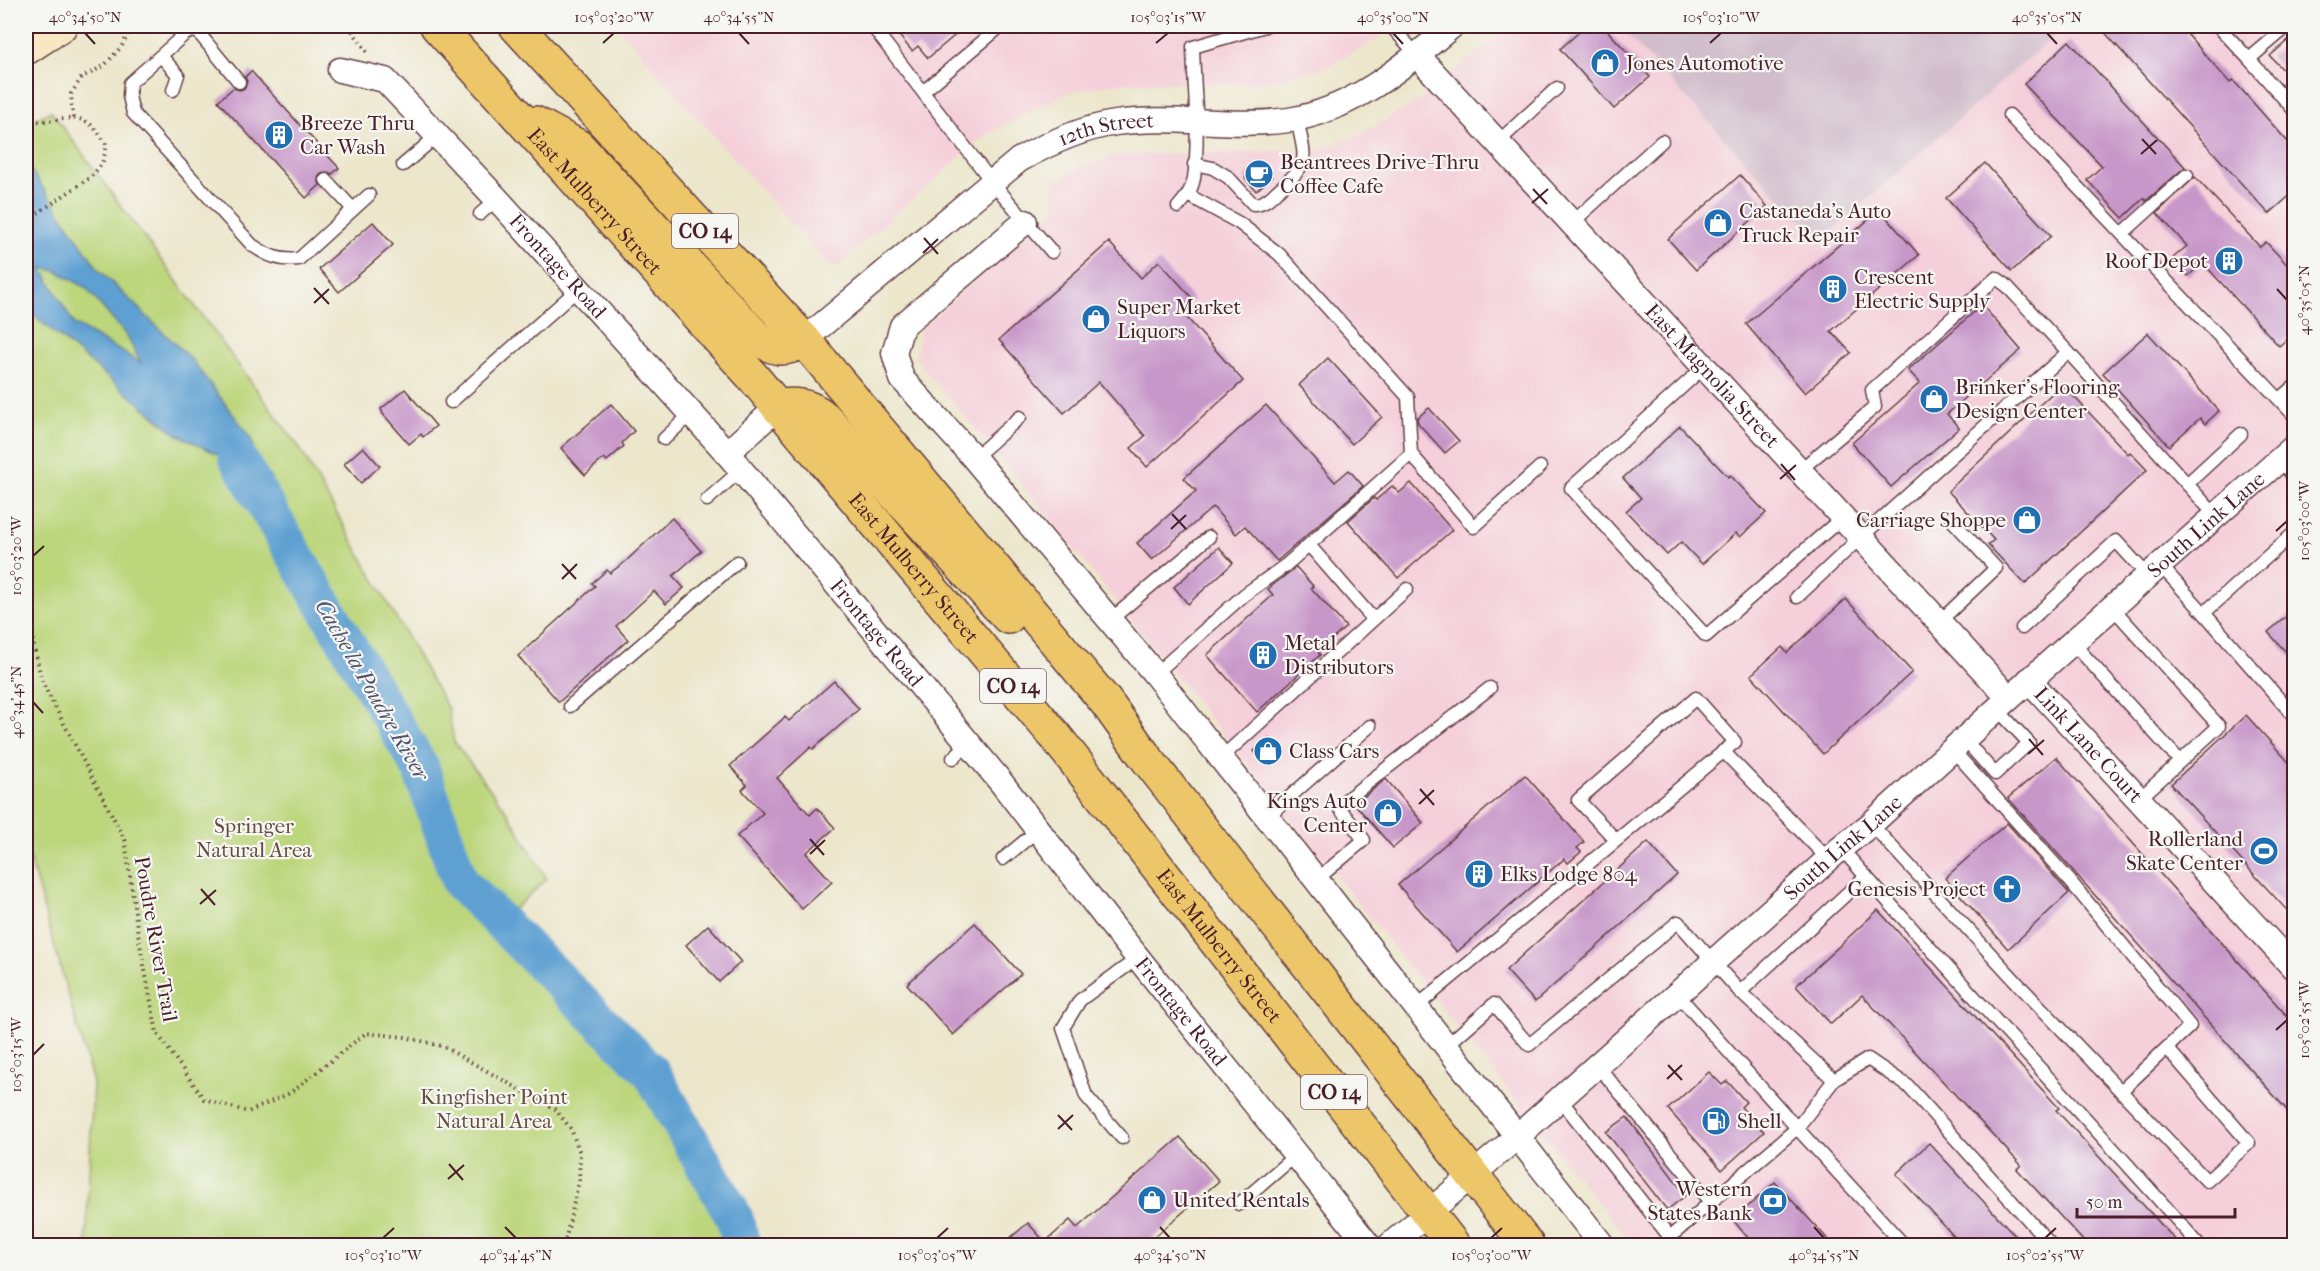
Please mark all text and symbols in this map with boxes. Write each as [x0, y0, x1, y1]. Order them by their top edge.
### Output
text: 40°34'50"N [49, 8, 122, 26]
text: 105°03'20"W [574, 8, 655, 26]
text: 40°34'55"N [704, 8, 775, 26]
text: 105°03'15"W [1130, 8, 1207, 26]
text: 40°35'00"N [1357, 8, 1430, 26]
text: 105°03'10"W [1682, 8, 1761, 26]
text: 40°35'05"N [2012, 8, 2083, 26]
shop icon: Jones Automotive [1589, 47, 1621, 79]
place label: Jones Automotive [1624, 51, 1784, 75]
street label: 12th Street [1054, 108, 1155, 151]
place label: Breeze Thru Car Wash [300, 111, 415, 159]
building icon: Breeze Thru Car Wash [263, 119, 295, 151]
street label: East Mulberry Street [523, 123, 667, 280]
place label: Beantrees Drive-Thru Coffee Cafe [1280, 150, 1479, 198]
cafe icon: Beantrees Drive-Thru Coffee Cafe [1243, 158, 1275, 190]
place label: Castaneda's Auto Truck Repair [1739, 199, 1891, 247]
shop icon: Castaneda's Auto Truck Repair [1702, 207, 1734, 239]
street label: Frontage Road [504, 209, 612, 324]
road number: CO 14 [672, 214, 738, 248]
building icon: Roof Depot [2213, 245, 2245, 277]
place label: Roof Depot [2105, 249, 2208, 273]
text: 40°35'05"N [2295, 264, 2313, 335]
place label: Crescent Electric Supply [1854, 265, 1991, 313]
building icon: Crescent Electric Supply [1817, 273, 1849, 305]
place label: Super Market Liquors [1117, 295, 1241, 343]
street label: East Magnolia Street [1640, 299, 1785, 453]
shop icon: Super Market Liquors [1080, 303, 1112, 335]
place label: Brinker’s Flooring Design Center [1955, 375, 2120, 423]
shop icon: Brinker’s Flooring Design Center [1918, 383, 1950, 415]
street label: South Link Lane [2142, 467, 2270, 583]
text: 105°03'00"W [2295, 480, 2313, 561]
street label: East Mulberry Street [844, 488, 984, 649]
shop icon: Carriage Shoppe [2011, 504, 2043, 536]
place label: Carriage Shoppe [1856, 508, 2006, 532]
text: 105°03'20"W [7, 515, 25, 596]
street label: Frontage Road [825, 574, 929, 692]
water label: Cache la Poudre River [310, 595, 435, 787]
place label: Metal Distributors [1284, 631, 1394, 679]
building icon: Metal Distributors [1247, 639, 1279, 671]
text: 40°34'45"N [7, 665, 25, 739]
road number: CO 14 [980, 669, 1046, 703]
street label: Link Lane Court [2029, 682, 2148, 808]
shop icon: Class Cars [1252, 735, 1284, 767]
place label: Class Cars [1289, 739, 1379, 763]
place label: Kings Auto Center [1267, 789, 1367, 837]
street label: South Link Lane [1779, 790, 1907, 905]
shop icon: Kings Auto Center [1372, 797, 1404, 829]
park label: Springer Natural Area [196, 814, 312, 862]
place label: Rollerland Skate Center [2126, 827, 2244, 875]
sports icon: Rollerland Skate Center [2248, 835, 2280, 867]
street label: Poudre River Trail [130, 854, 182, 1024]
building icon: Elks Lodge 804 [1463, 858, 1495, 890]
place label: Elks Lodge 804 [1500, 862, 1638, 886]
street label: East Mulberry Street [1152, 864, 1287, 1028]
church icon: Genesis Project [1991, 873, 2023, 905]
place label: Genesis Project [1848, 877, 1987, 901]
street label: Frontage Road [1130, 952, 1232, 1071]
text: 105°02'55"W [2295, 980, 2313, 1059]
text: 105°03'15"W [7, 1016, 25, 1093]
road number: CO 14 [1301, 1075, 1367, 1109]
park label: Kingfisher Point Natural Area [420, 1085, 569, 1133]
fuel station icon: Shell [1700, 1105, 1732, 1137]
place label: Shell [1737, 1109, 1782, 1133]
place label: Western States Bank [1647, 1177, 1752, 1225]
scale bar [2077, 1181, 2234, 1219]
shop icon: United Rentals [1136, 1184, 1168, 1216]
bank icon: Western States Bank [1757, 1185, 1789, 1217]
place label: United Rentals [1173, 1188, 1310, 1212]
text: 50 m [2086, 1192, 2123, 1213]
text: 105°03'10"W [344, 1246, 423, 1264]
text: 40°34'45"N [480, 1246, 553, 1264]
text: 105°03'05"W [898, 1246, 978, 1264]
text: 40°34'50"N [1134, 1246, 1207, 1264]
text: 105°03'00"W [1451, 1246, 1532, 1264]
text: 40°34'55"N [1789, 1246, 1860, 1264]
text: 105°02'55"W [2006, 1246, 2085, 1264]

